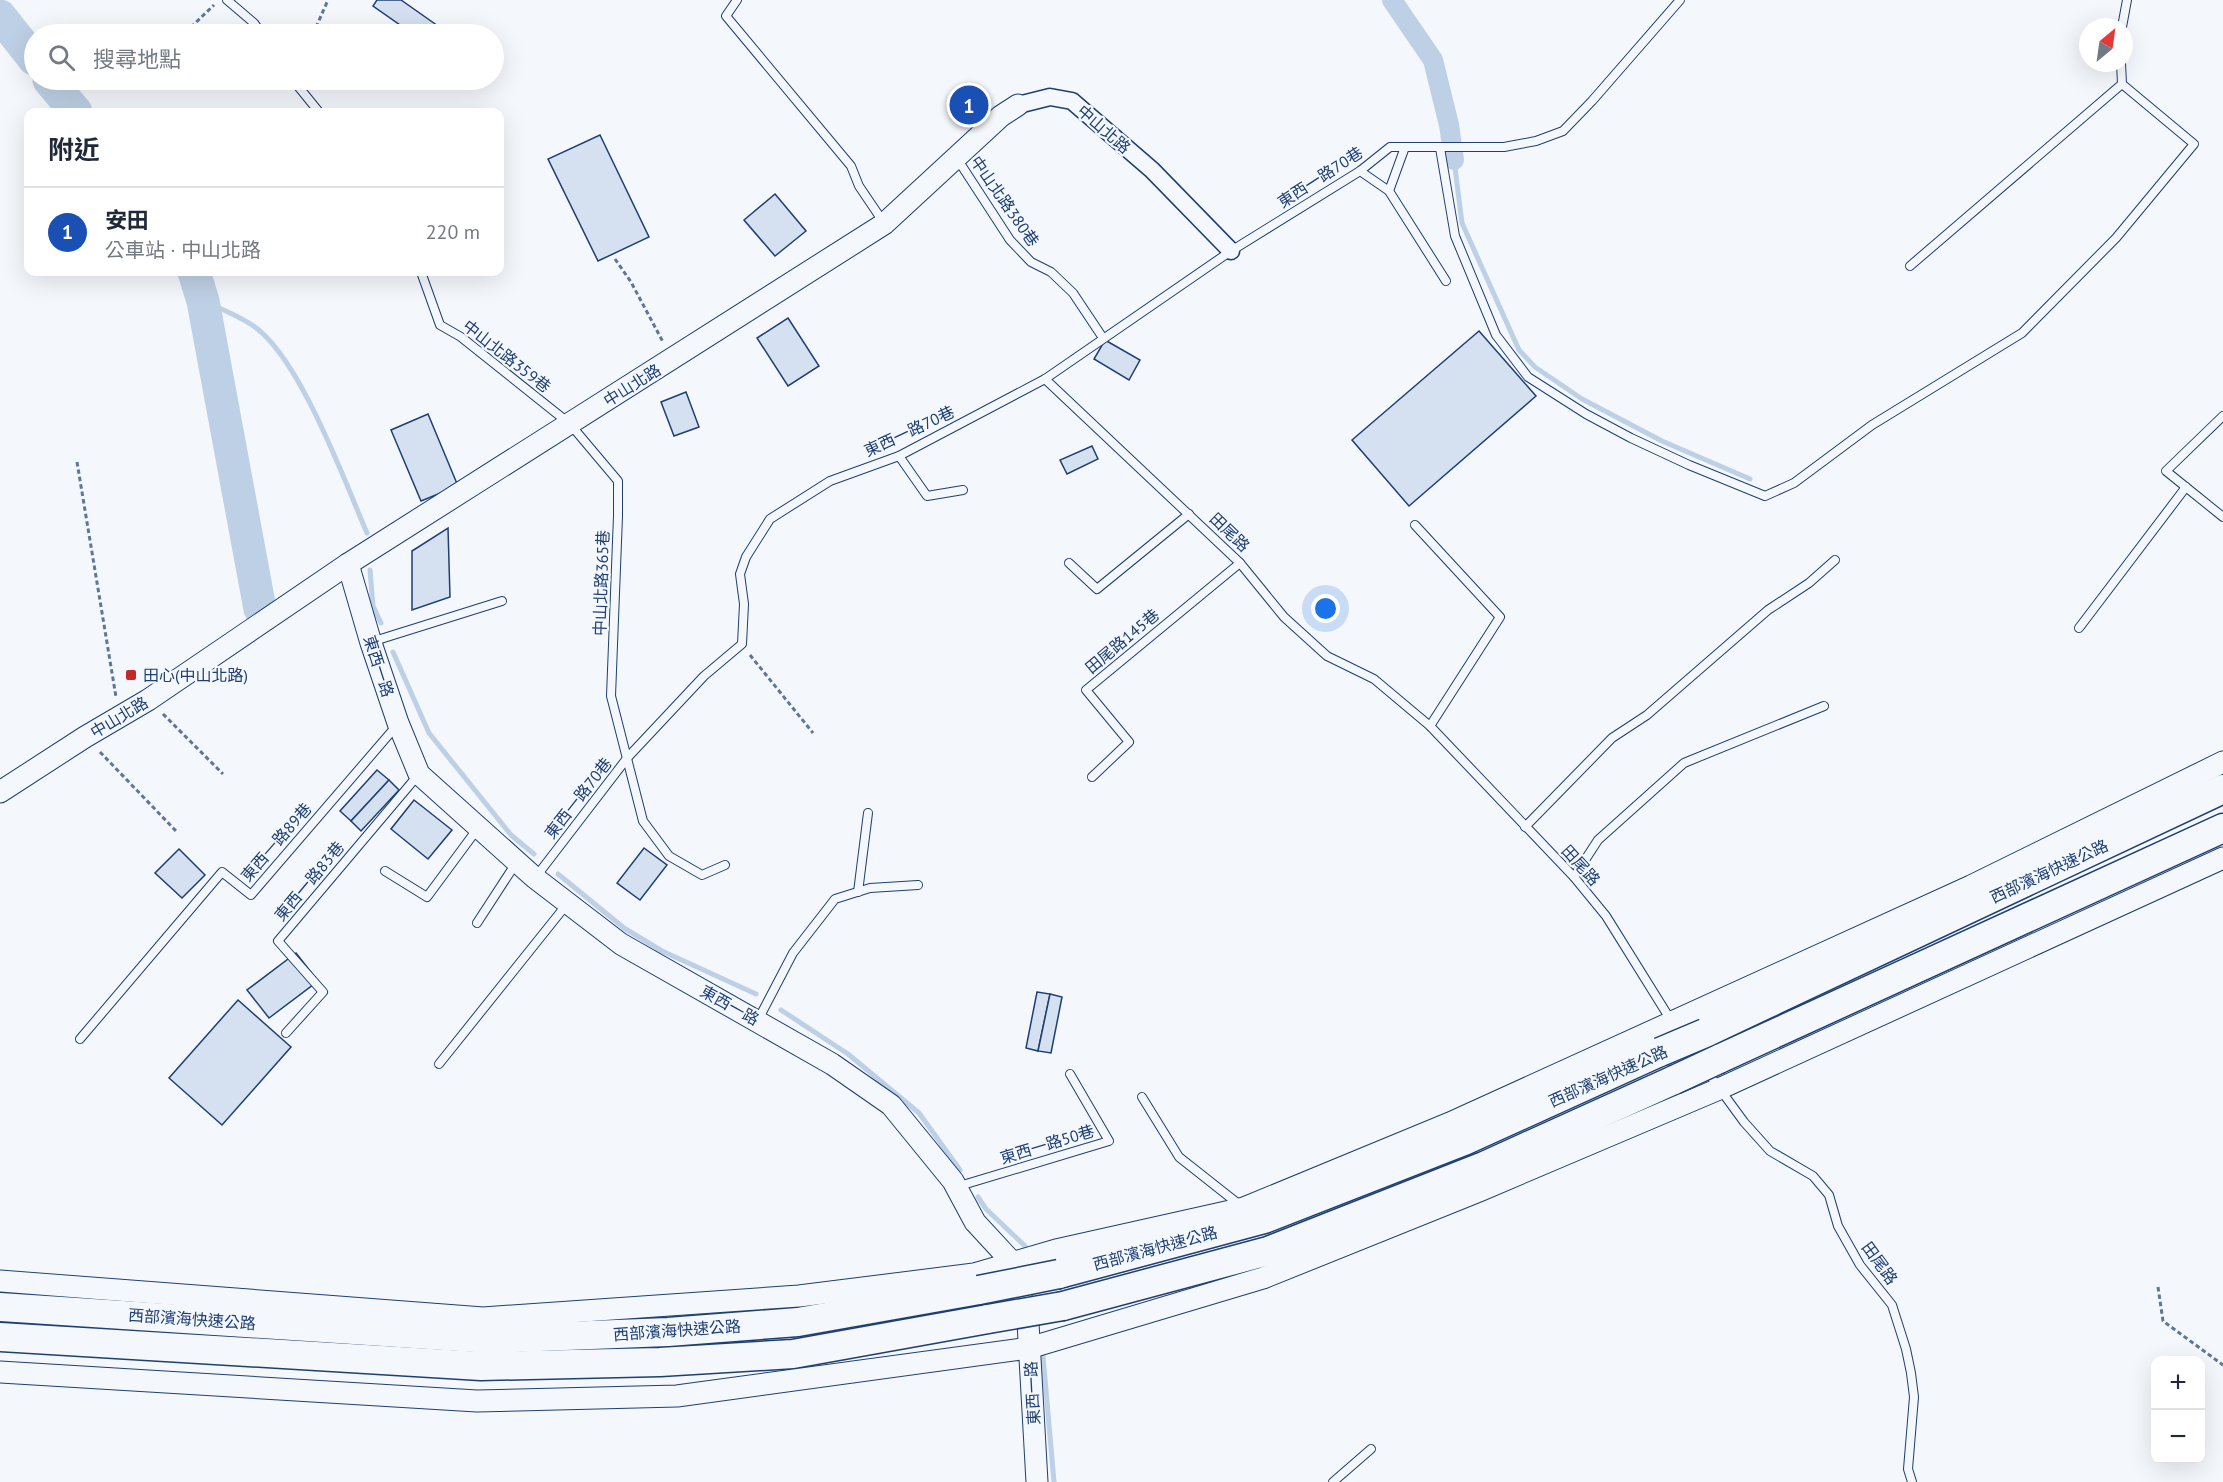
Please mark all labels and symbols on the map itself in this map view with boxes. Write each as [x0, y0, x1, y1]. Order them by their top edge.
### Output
north arrow [2079, 18, 2133, 72]
pin: 1 [950, 82, 988, 128]
street label: 中山北路 [1073, 100, 1135, 158]
street label: 東西一路70巷 [1274, 142, 1366, 212]
street label: 中山北路380巷 [966, 152, 1044, 250]
street label: 中山北路359巷 [459, 315, 555, 397]
street label: 中山北路 [600, 360, 664, 410]
street label: 東西一路70巷 [861, 401, 957, 461]
street label: 田尾路 [1206, 508, 1254, 556]
street label: 中山北路365巷 [589, 530, 613, 636]
your location [1311, 594, 1340, 623]
street label: 田尾路145巷 [1081, 604, 1163, 678]
street label: 東西一路 [360, 632, 398, 700]
place label: 田心(中山北路) [143, 665, 248, 685]
marker: 田心(中山北路) [124, 668, 138, 682]
street label: 中山北路 [86, 692, 152, 742]
street label: 東西一路70巷 [540, 753, 616, 843]
street label: 東西一路89巷 [236, 799, 316, 885]
street label: 西部濱海快速公路 [1987, 835, 2111, 907]
street label: 東西一路83巷 [270, 837, 348, 925]
street label: 田尾路 [1558, 840, 1604, 890]
street label: 東西一路 [697, 981, 763, 1029]
street label: 西部濱海快速公路 [1545, 1041, 1671, 1111]
street label: 東西一路50巷 [997, 1120, 1097, 1168]
street label: 西部濱海快速公路 [1091, 1222, 1219, 1274]
street label: 田尾路 [1858, 1238, 1902, 1288]
street label: 西部濱海快速公路 [127, 1305, 257, 1333]
street label: 西部濱海快速公路 [612, 1316, 742, 1344]
street label: 東西一路 [1020, 1361, 1044, 1425]

